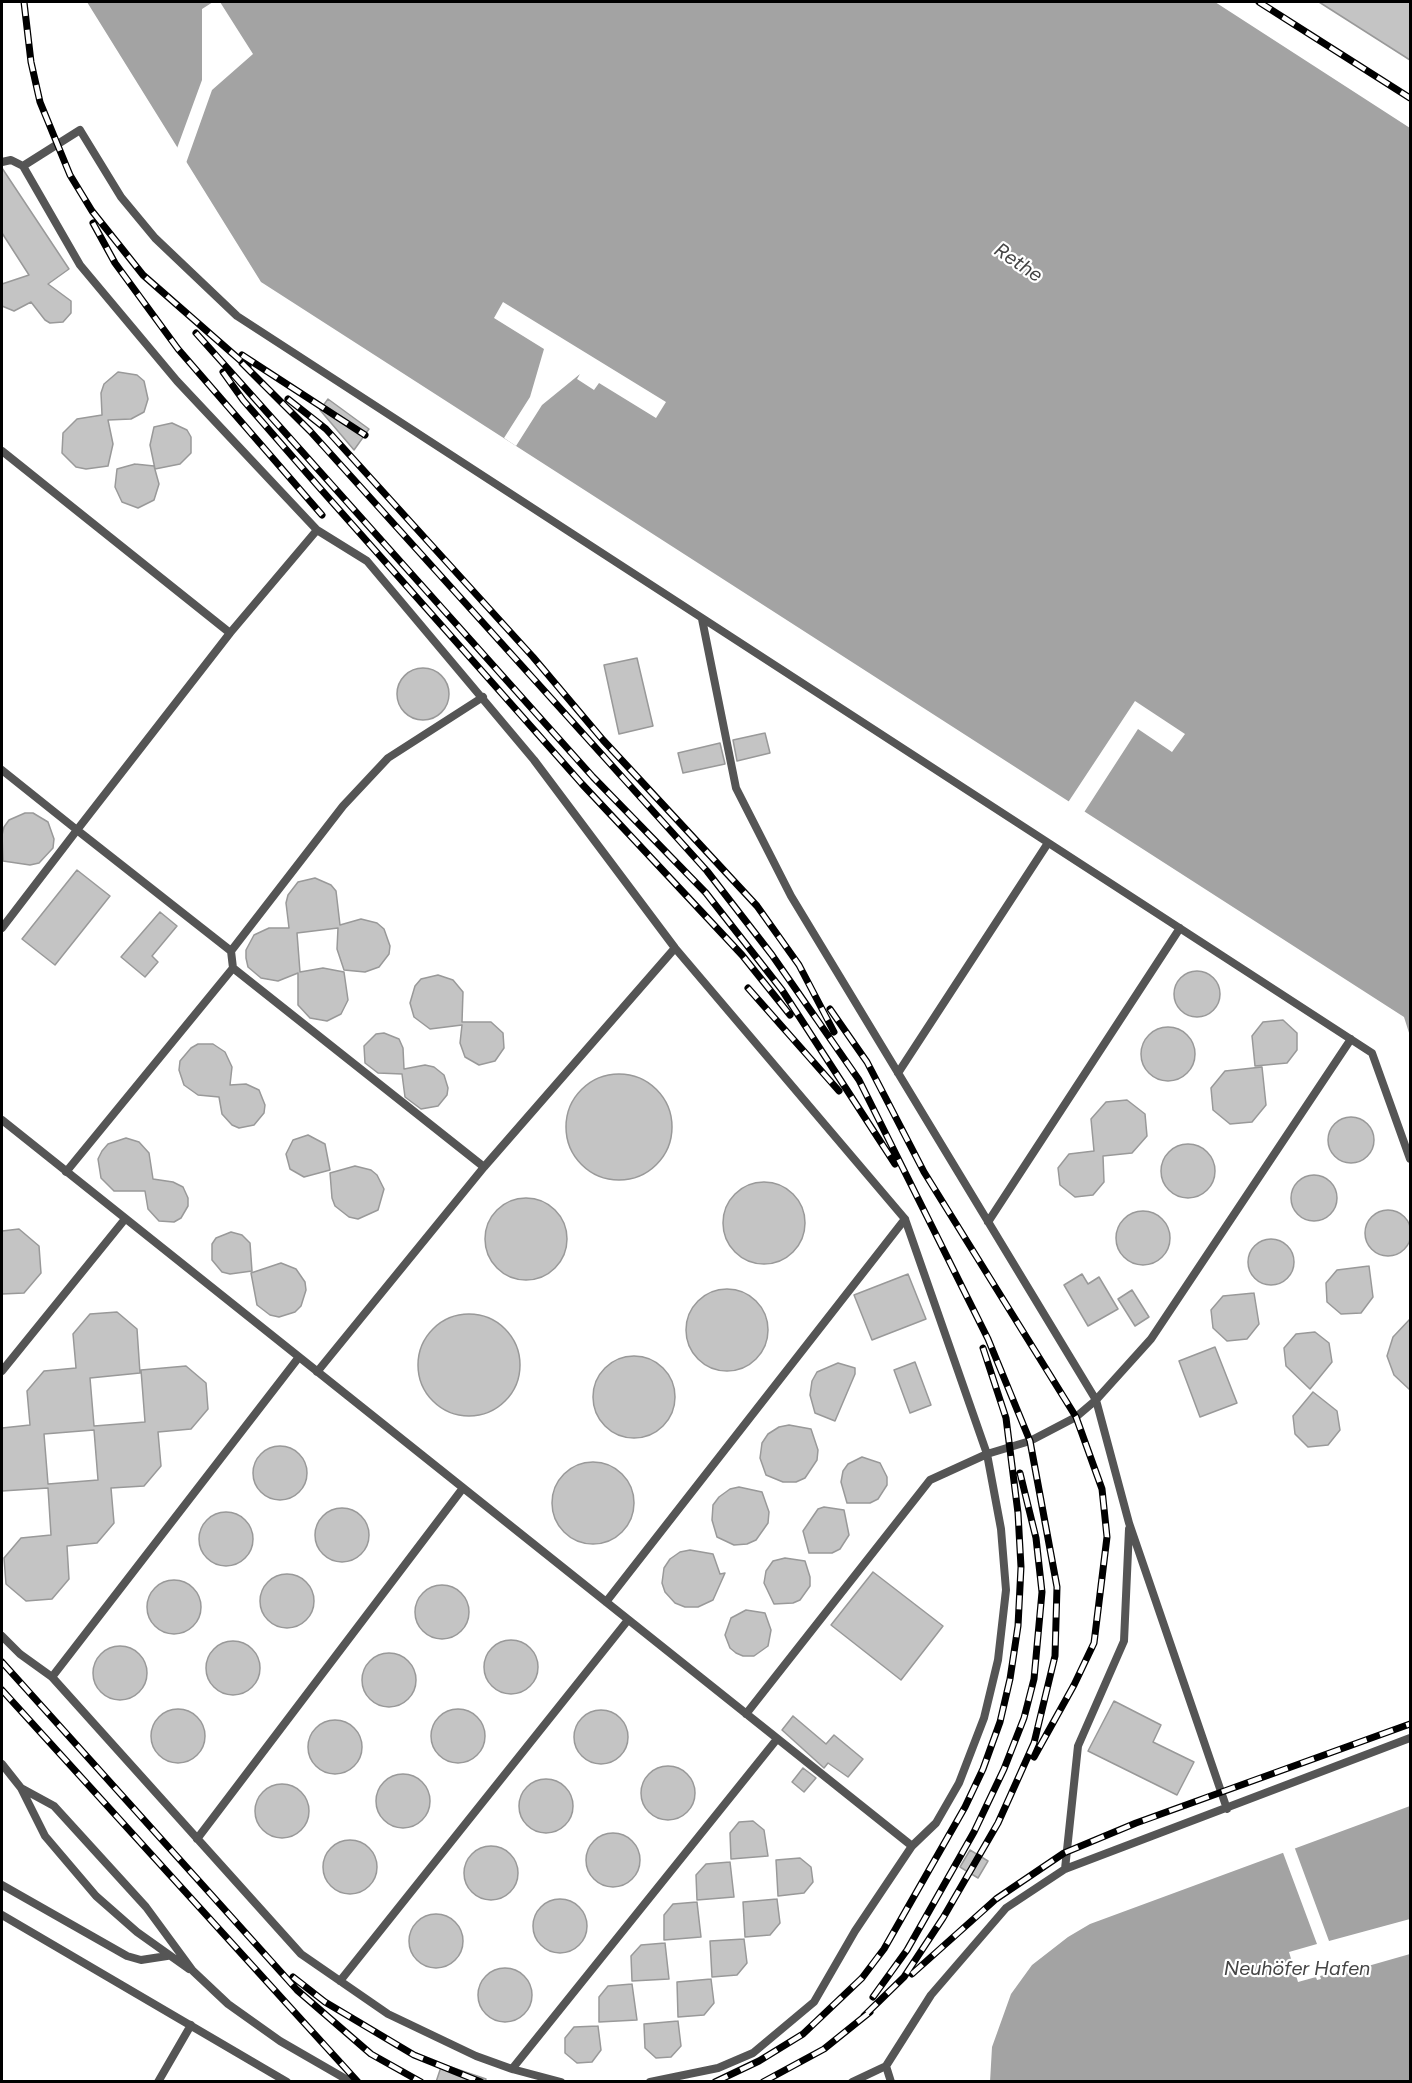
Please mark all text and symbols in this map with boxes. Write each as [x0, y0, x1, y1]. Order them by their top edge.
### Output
water label: Rethe [989, 238, 1047, 288]
water label: Neuhöfer Hafen [1224, 1957, 1370, 1981]

